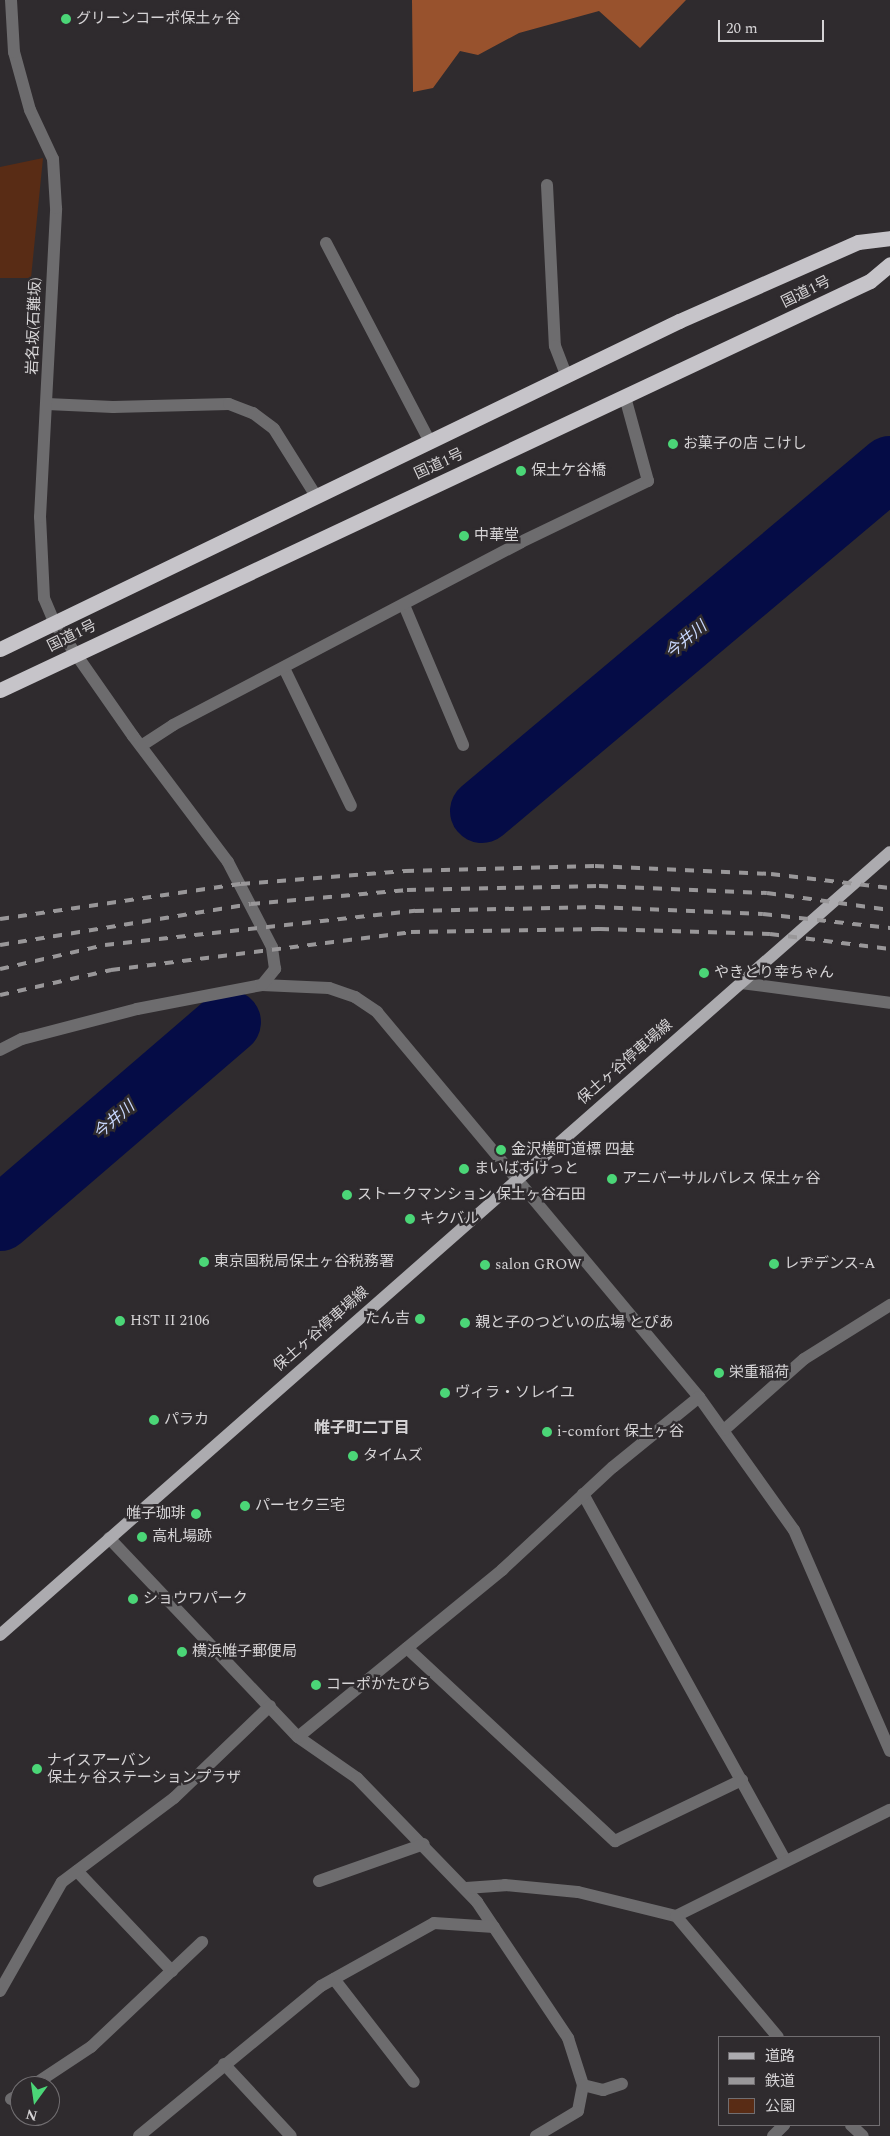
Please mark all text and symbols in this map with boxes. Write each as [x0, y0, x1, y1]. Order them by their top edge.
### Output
place label: グリーンコーポ保土ヶ谷 [76, 10, 241, 28]
scale bar [720, 10, 826, 42]
marker: グリーンコーポ保土ヶ谷 [60, 13, 72, 25]
text: 20 m [726, 17, 758, 40]
street label: 国道1号 [778, 272, 834, 312]
street label: 岩名坂(石難坂) [23, 277, 45, 375]
place label: お菓子の店 こけし [683, 435, 807, 453]
marker: お菓子の店 こけし [667, 438, 679, 450]
street label: 国道1号 [411, 445, 467, 483]
place label: 保土ケ谷橋 [531, 462, 606, 480]
marker: 保土ケ谷橋 [515, 465, 527, 477]
place label: 中華堂 [474, 527, 519, 545]
marker: 中華堂 [458, 530, 470, 542]
street label: 国道1号 [44, 616, 100, 656]
water label: 今井川 [661, 617, 711, 663]
place label: やきとり幸ちゃん [714, 964, 834, 982]
marker: やきとり幸ちゃん [698, 967, 710, 979]
street label: 保土ヶ谷停車場線 [574, 1016, 676, 1108]
water label: 今井川 [90, 1097, 138, 1143]
place label: 金沢横町道標 四基 [511, 1141, 635, 1159]
marker: 金沢横町道標 四基 [495, 1144, 507, 1156]
place label: まいばすけっと [474, 1160, 579, 1178]
marker: まいばすけっと [458, 1163, 470, 1175]
place label: アニバーサルパレス 保土ヶ谷 [622, 1170, 821, 1188]
marker: アニバーサルパレス 保土ヶ谷 [606, 1173, 618, 1185]
place label: ストークマンション 保土ヶ谷石田 [357, 1186, 586, 1204]
marker: ストークマンション 保土ヶ谷石田 [341, 1189, 353, 1201]
place label: キクバル [420, 1210, 480, 1228]
marker: キクバル [404, 1213, 416, 1225]
place label: 東京国税局保土ヶ谷税務署 [214, 1253, 394, 1271]
place label: レヂデンス-A [784, 1255, 875, 1273]
marker: 東京国税局保土ヶ谷税務署 [198, 1256, 210, 1268]
place label: salon GROW [495, 1256, 582, 1274]
marker: レヂデンス-A [768, 1258, 780, 1270]
marker: salon GROW [479, 1259, 491, 1271]
street label: 保土ヶ谷停車場線 [270, 1283, 372, 1375]
place label: たん吉 [365, 1310, 410, 1328]
place label: HST II 2106 [130, 1312, 209, 1330]
marker: たん吉 [414, 1313, 426, 1325]
place label: 親と子のつどいの広場 とぴあ [475, 1314, 674, 1332]
marker: HST II 2106 [114, 1315, 126, 1327]
marker: 親と子のつどいの広場 とぴあ [459, 1317, 471, 1329]
place label: 栄重稲荷 [729, 1364, 789, 1382]
marker: 栄重稲荷 [713, 1367, 725, 1379]
place label: ヴィラ・ソレイユ [455, 1384, 575, 1402]
marker: ヴィラ・ソレイユ [439, 1387, 451, 1399]
place label: パラカ [164, 1411, 209, 1429]
marker: パラカ [148, 1414, 160, 1426]
district label: 帷子町二丁目 [314, 1418, 410, 1438]
place label: i-comfort 保土ヶ谷 [557, 1423, 684, 1441]
marker: i-comfort 保土ヶ谷 [541, 1426, 553, 1438]
place label: タイムズ [363, 1447, 423, 1465]
marker: タイムズ [347, 1450, 359, 1462]
place label: パーセク三宅 [255, 1497, 345, 1515]
marker: パーセク三宅 [239, 1500, 251, 1512]
place label: 帷子珈琲 [126, 1505, 186, 1523]
marker: 帷子珈琲 [190, 1508, 202, 1520]
place label: 高札場跡 [152, 1528, 212, 1546]
marker: 高札場跡 [136, 1531, 148, 1543]
place label: ショウワパーク [143, 1590, 248, 1608]
marker: ショウワパーク [127, 1593, 139, 1605]
place label: 横浜帷子郵便局 [192, 1643, 297, 1661]
marker: 横浜帷子郵便局 [176, 1646, 188, 1658]
place label: コーポかたびら [326, 1676, 431, 1694]
marker: コーポかたびら [310, 1679, 322, 1691]
place label: ナイスアーバン 保土ヶ谷ステーションプラザ [47, 1751, 242, 1786]
marker: ナイスアーバン 保土ヶ谷ステーションプラザ [31, 1763, 43, 1775]
legend [718, 2036, 880, 2126]
text: 道路 [765, 2045, 795, 2068]
text: 鉄道 [765, 2070, 795, 2093]
north arrow [10, 2076, 60, 2126]
text: 公園 [765, 2095, 795, 2118]
text: N [23, 2103, 40, 2127]

